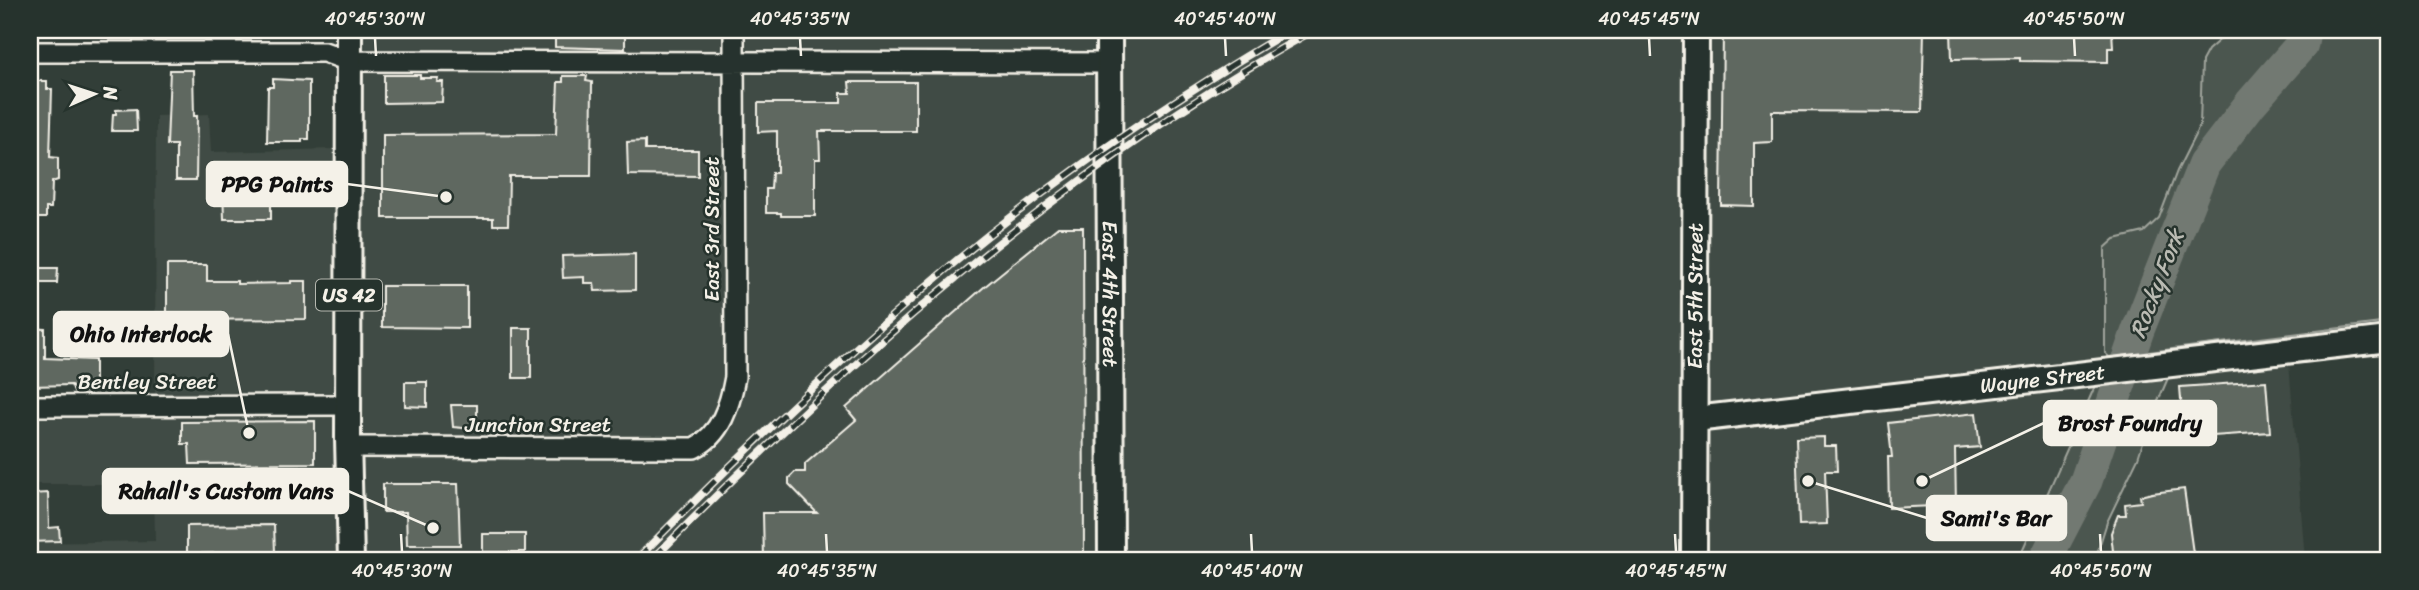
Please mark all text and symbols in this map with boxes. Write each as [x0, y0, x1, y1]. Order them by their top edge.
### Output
text: 40°45'30"N [325, 3, 426, 35]
text: 40°45'35"N [750, 3, 851, 35]
text: 40°45'40"N [1174, 3, 1276, 35]
text: 40°45'45"N [1598, 3, 1700, 35]
text: 40°45'50"N [2023, 3, 2125, 35]
north arrow [60, 60, 130, 130]
text: N [94, 85, 127, 101]
street label: East 3rd Street [693, 157, 731, 301]
callout: PPG Paints [207, 162, 347, 206]
text: PPG Paints [221, 164, 333, 205]
street label: East 4th Street [1091, 221, 1129, 367]
water label: Rocky Fork [2118, 221, 2197, 344]
street label: East 5th Street [1676, 223, 1714, 369]
road number: US 42 [316, 280, 382, 310]
callout: Ohio Interlock [54, 312, 228, 356]
text: Ohio Interlock [70, 314, 213, 355]
street label: Wayne Street [1978, 353, 2107, 405]
street label: Bentley Street [78, 363, 216, 401]
callout: Brost Foundry [2044, 401, 2216, 445]
text: Brost Foundry [2058, 403, 2203, 444]
street label: Junction Street [464, 406, 611, 444]
callout: Rahall's Custom Vans [103, 469, 348, 513]
text: Rahall's Custom Vans [118, 471, 334, 512]
callout: Sami's Bar [1927, 496, 2066, 540]
text: Sami's Bar [1940, 498, 2053, 539]
text: 40°45'30"N [352, 555, 453, 587]
text: 40°45'35"N [777, 555, 878, 587]
text: 40°45'40"N [1201, 555, 1303, 587]
text: 40°45'45"N [1625, 555, 1727, 587]
text: 40°45'50"N [2050, 555, 2152, 587]

